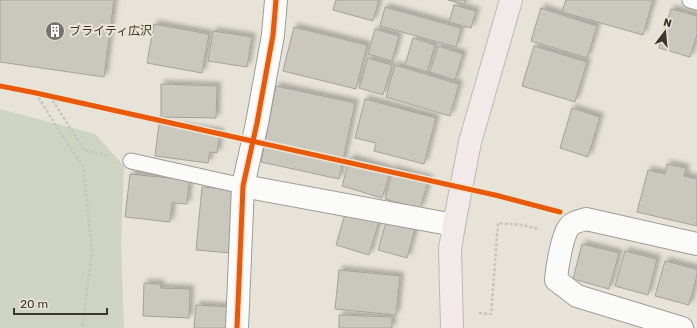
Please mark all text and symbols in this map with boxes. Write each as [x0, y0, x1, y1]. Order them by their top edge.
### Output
north arrow [645, 12, 685, 52]
text: N [662, 16, 673, 30]
building icon: ブライティ広沢 [44, 20, 66, 42]
place label: ブライティ広沢 [69, 24, 152, 38]
scale bar [14, 290, 107, 316]
text: 20 m [20, 297, 48, 311]

